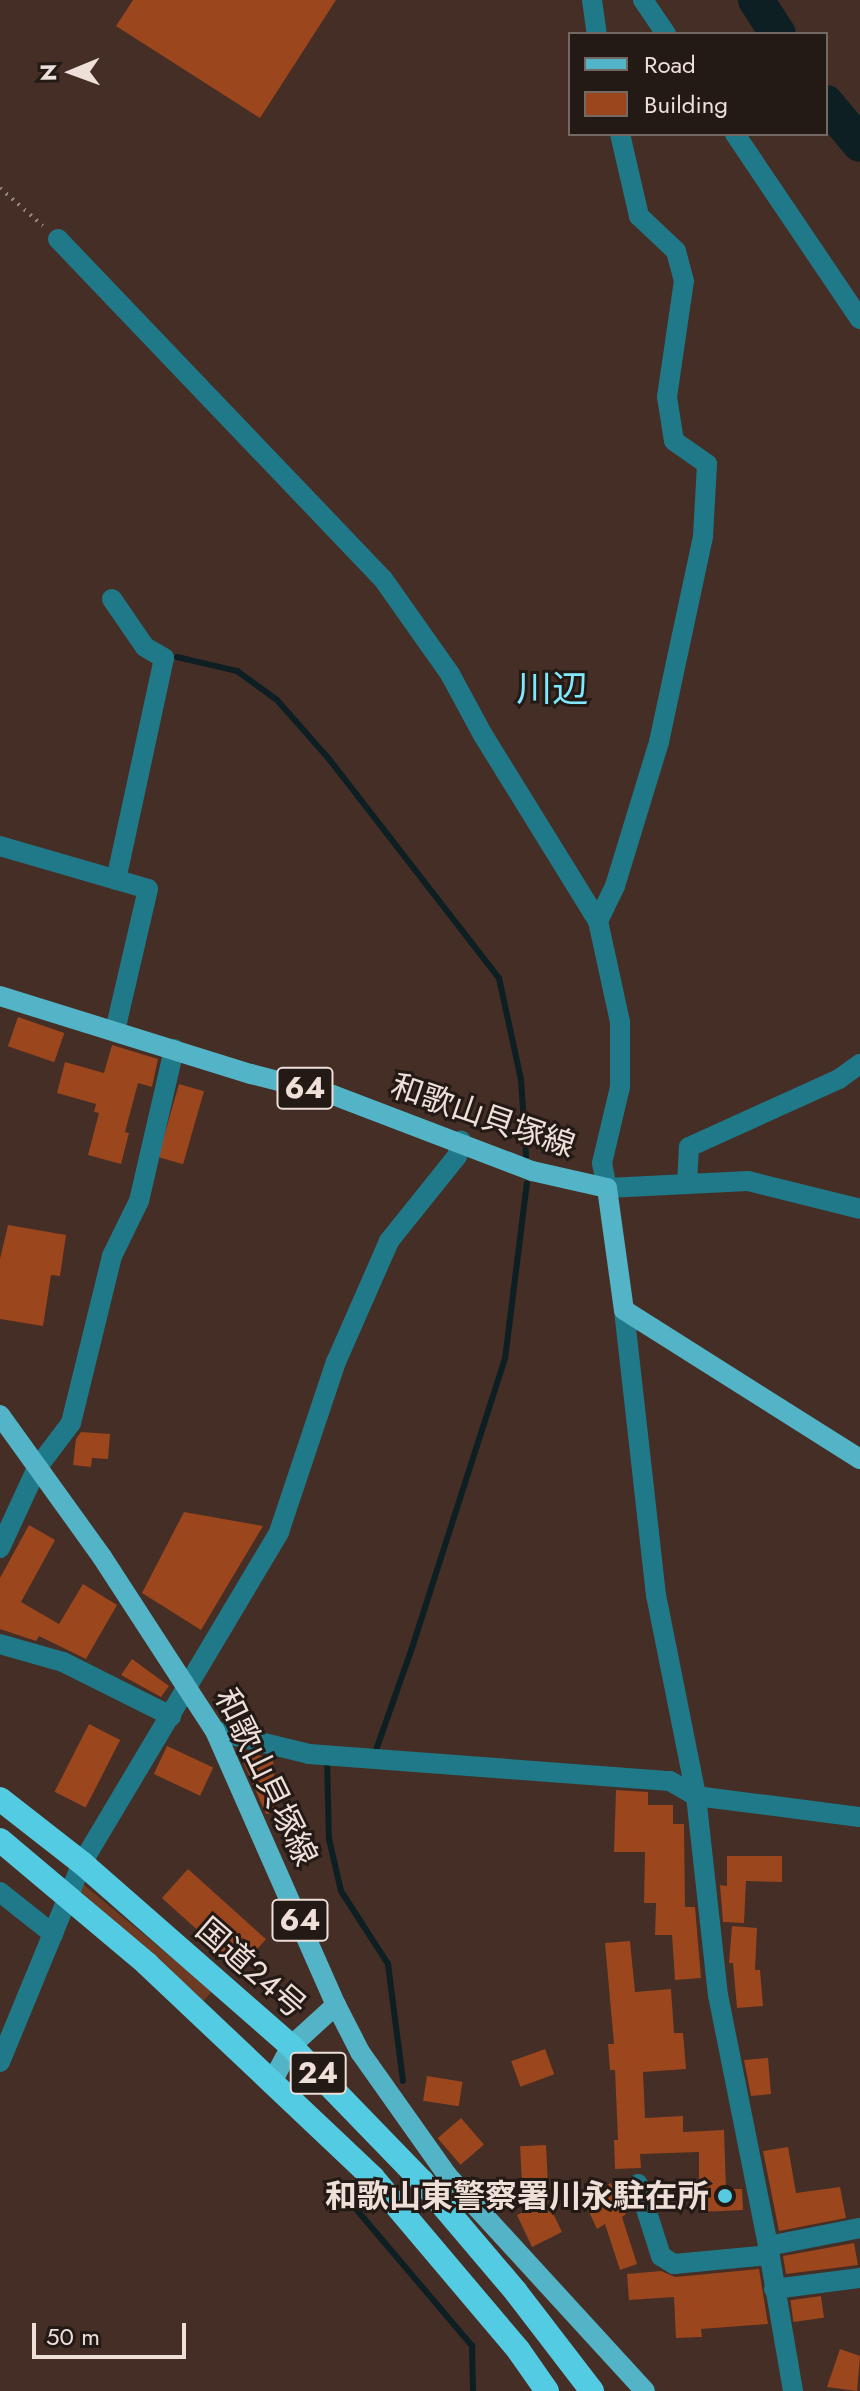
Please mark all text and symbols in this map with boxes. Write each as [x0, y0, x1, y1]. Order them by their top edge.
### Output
north arrow [32, 32, 112, 112]
legend [568, 32, 828, 136]
text: Road [644, 47, 696, 82]
text: N [32, 63, 64, 81]
text: Building [644, 87, 728, 122]
district label: 川辺 [516, 667, 588, 711]
road number: 64 [275, 1062, 335, 1114]
street label: 和歌山貝塚線 [386, 1067, 580, 1165]
street label: 和歌山貝塚線 [207, 1682, 325, 1872]
road number: 64 [270, 1894, 330, 1946]
street label: 国道24号 [188, 1910, 314, 2026]
road number: 24 [288, 2047, 348, 2099]
place label: 和歌山東警察署川永駐在所 [325, 2177, 709, 2215]
marker: 和歌山東警察署川永駐在所 [716, 2187, 734, 2205]
scale bar [36, 2307, 190, 2357]
text: 50 m [46, 2319, 100, 2354]

